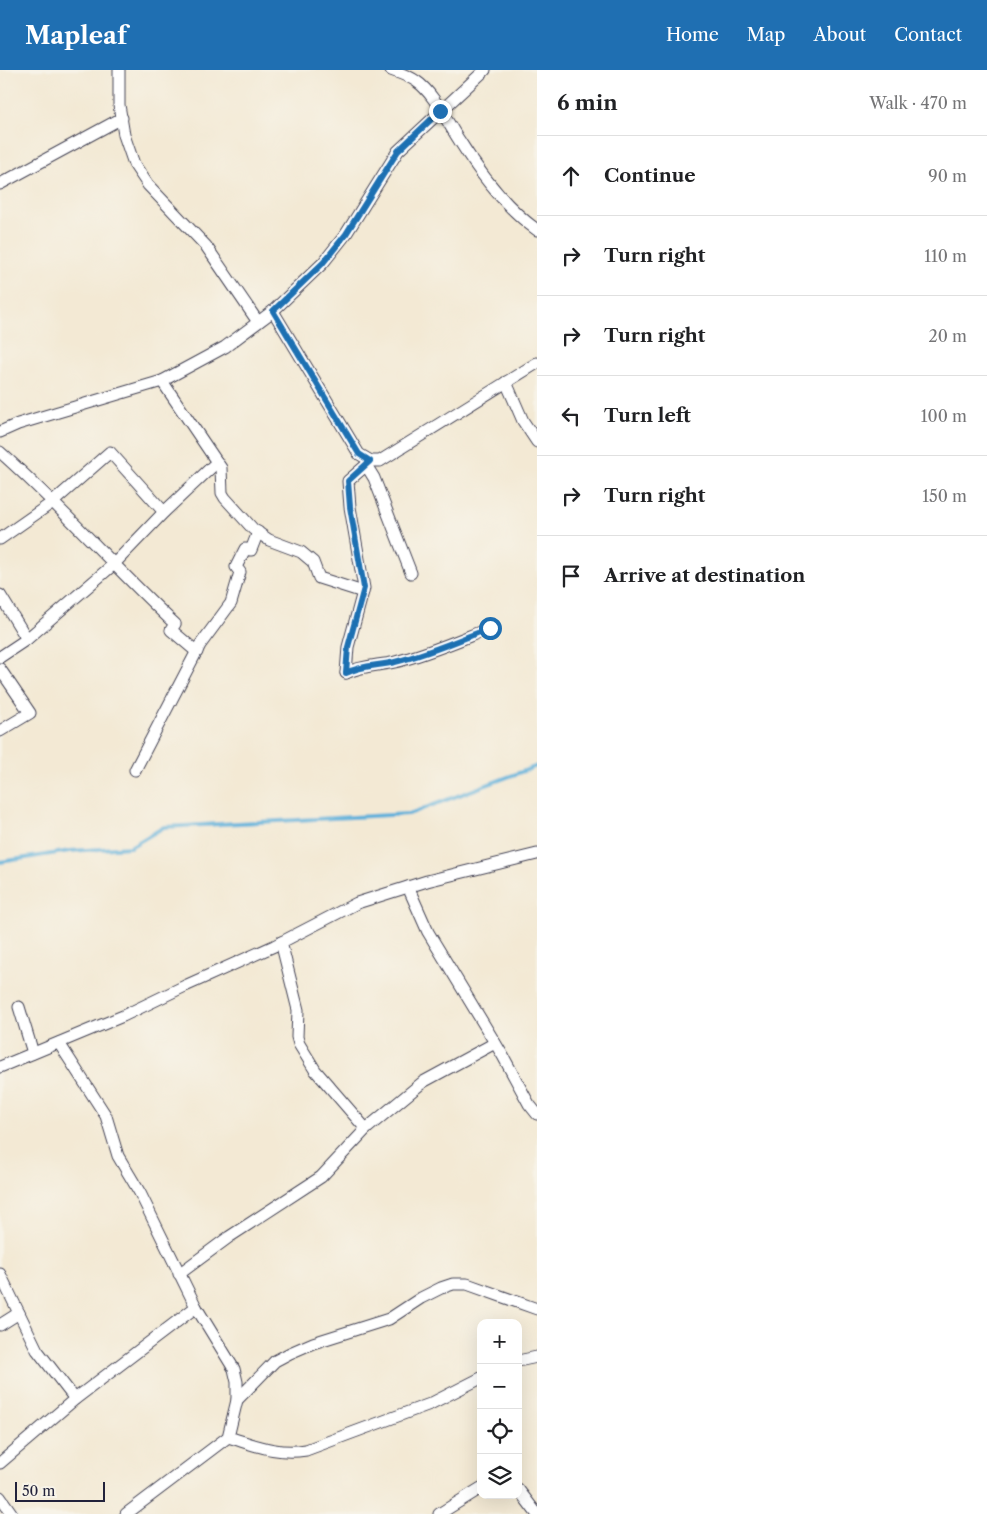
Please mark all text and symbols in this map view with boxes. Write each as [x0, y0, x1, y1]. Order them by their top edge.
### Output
text: Mapleaf [25, 21, 127, 50]
text: Home [666, 24, 719, 46]
text: Map [747, 24, 785, 46]
text: About [813, 24, 866, 46]
text: Contact [894, 24, 962, 46]
text: 6 min [557, 90, 618, 115]
text: Walk · 470 m [869, 93, 967, 113]
route end [429, 100, 452, 123]
icon: ahead [557, 162, 585, 190]
text: Continue [604, 164, 696, 187]
text: 90 m [928, 166, 967, 186]
icon: right [557, 242, 585, 270]
text: Turn right [604, 244, 705, 267]
text: 110 m [924, 246, 967, 266]
icon: right [557, 322, 585, 350]
text: Turn right [604, 324, 705, 347]
text: 20 m [928, 326, 967, 346]
icon: left [557, 402, 585, 430]
text: Turn left [604, 404, 691, 427]
text: 100 m [921, 406, 967, 426]
icon: right [557, 482, 585, 510]
text: Turn right [604, 484, 705, 507]
text: 150 m [922, 486, 967, 506]
icon: arrive [557, 562, 585, 590]
text: Arrive at destination [604, 564, 805, 587]
route start [479, 617, 502, 640]
map controls [477, 1319, 522, 1499]
button: + [477, 1319, 522, 1364]
button: − [477, 1364, 522, 1409]
button: locate [477, 1409, 522, 1454]
button: layers [477, 1454, 522, 1499]
scale bar [15, 1479, 105, 1502]
text: 50 m [22, 1482, 55, 1500]

